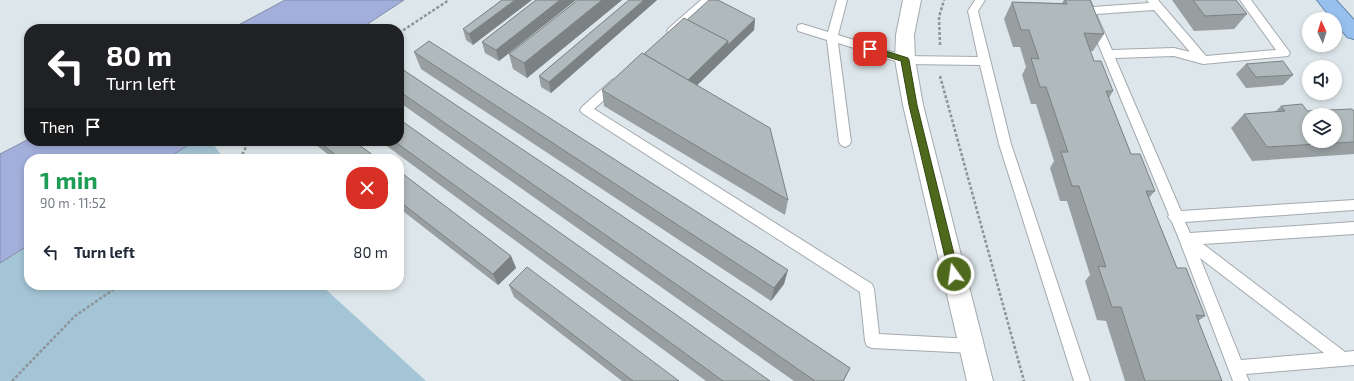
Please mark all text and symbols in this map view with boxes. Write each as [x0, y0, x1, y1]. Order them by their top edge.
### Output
north arrow [1302, 12, 1342, 52]
map controls [1302, 12, 1342, 148]
pin [853, 32, 887, 66]
text: 80 m [106, 38, 172, 72]
icon: arrive [859, 38, 881, 60]
icon: left [40, 40, 92, 92]
button: sound [1302, 60, 1342, 100]
text: Turn left [106, 72, 176, 94]
button: layers [1302, 108, 1342, 148]
icon: arrive [82, 116, 104, 138]
text: Then [40, 118, 74, 136]
text: 1 min [40, 165, 98, 194]
button: close [346, 167, 388, 209]
text: 90 m · 11:52 [40, 195, 106, 211]
icon: left [40, 241, 62, 263]
text: Turn left [74, 243, 135, 261]
text: 80 m [353, 243, 388, 261]
position arrow [933, 253, 975, 295]

